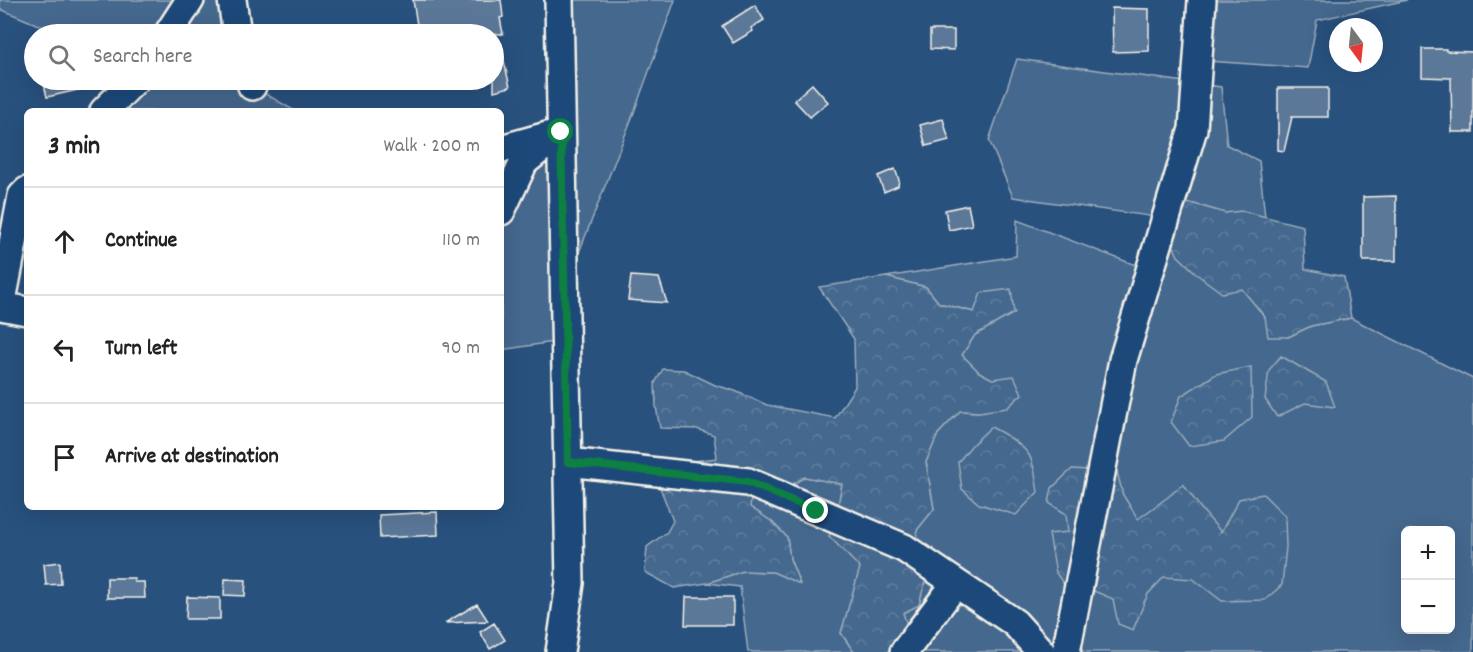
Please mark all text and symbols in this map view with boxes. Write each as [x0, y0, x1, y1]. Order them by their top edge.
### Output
north arrow [1329, 18, 1383, 72]
search box [24, 24, 504, 90]
icon: search [45, 41, 78, 74]
text: Search here [93, 42, 192, 73]
route start [547, 118, 573, 144]
text: 3 min [48, 129, 100, 166]
text: Walk · 200 m [384, 133, 480, 161]
icon: ahead [48, 225, 81, 258]
text: Continue [105, 226, 177, 257]
text: 110 m [442, 227, 480, 255]
icon: left [48, 333, 81, 366]
text: Turn left [105, 334, 177, 365]
text: 90 m [442, 335, 480, 363]
icon: arrive [48, 441, 81, 474]
text: Arrive at destination [105, 442, 279, 473]
route end [802, 497, 828, 523]
map controls [1401, 526, 1455, 634]
button: + [1401, 526, 1455, 580]
button: − [1401, 580, 1455, 634]

